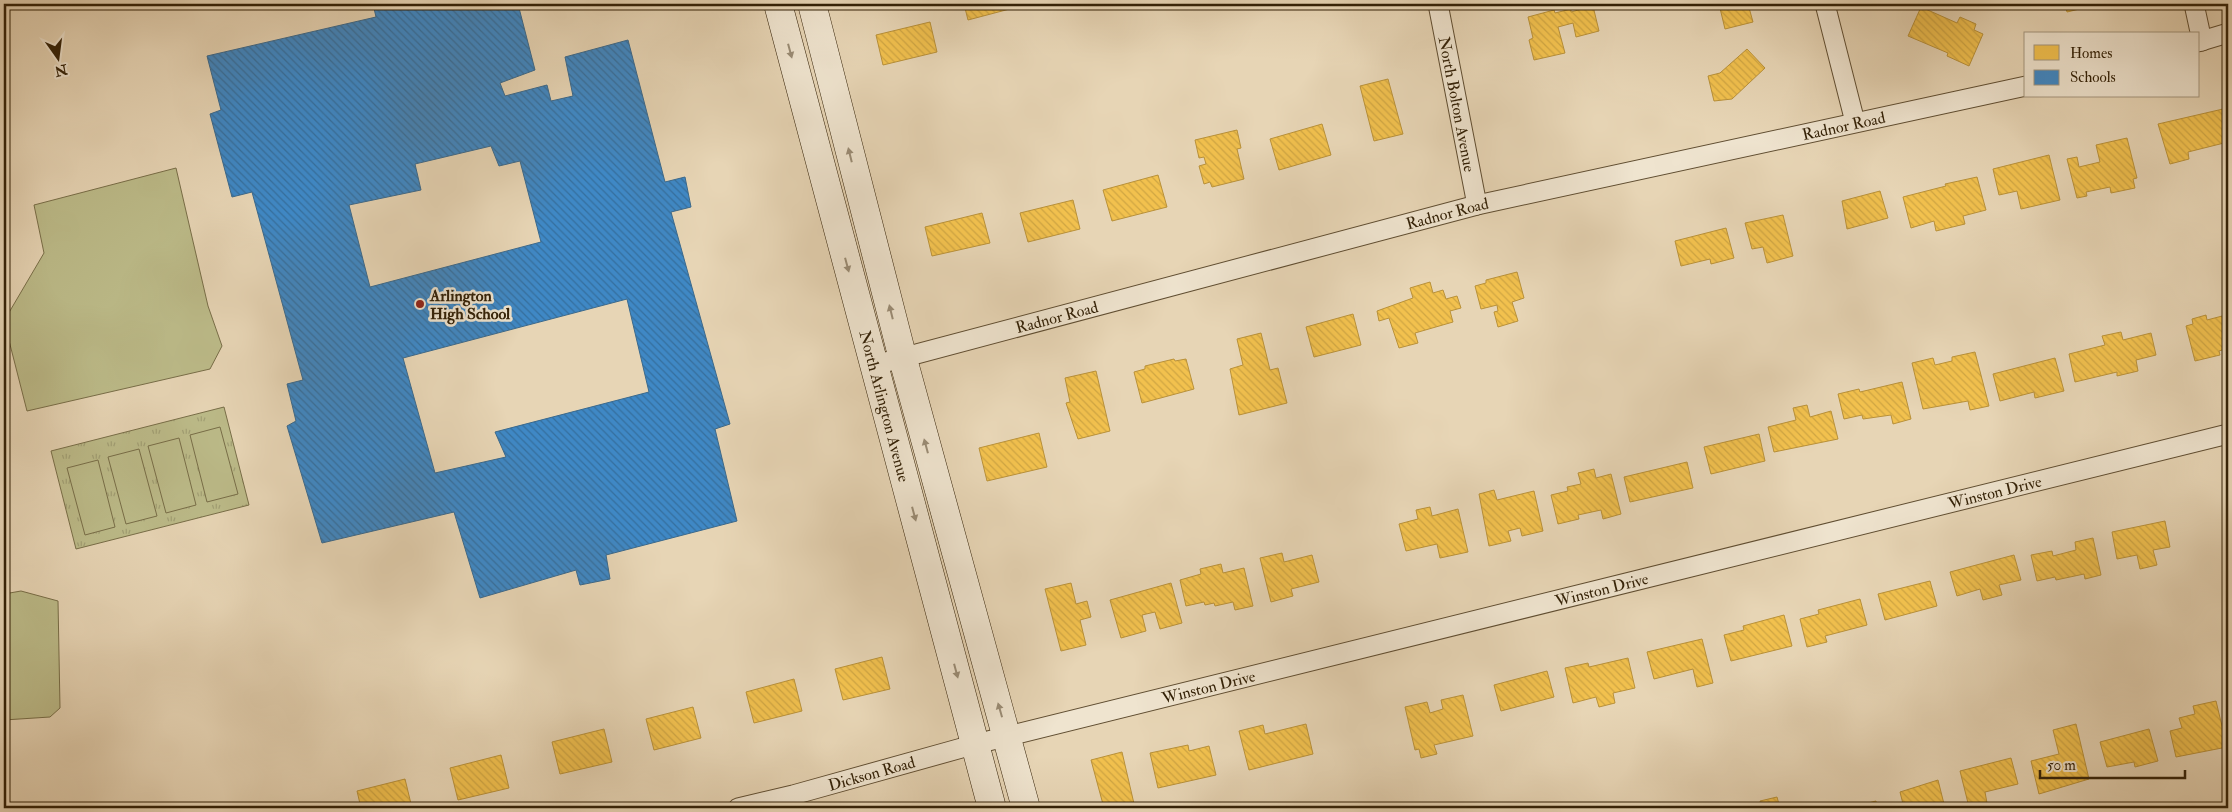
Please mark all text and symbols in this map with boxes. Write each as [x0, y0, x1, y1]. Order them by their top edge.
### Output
north arrow [32, 32, 82, 82]
legend [2024, 32, 2200, 98]
street label: North Bolton Avenue [1434, 35, 1479, 174]
one-way arrow [786, 43, 794, 58]
text: Homes [2070, 44, 2112, 63]
text: N [52, 60, 70, 80]
text: Schools [2070, 68, 2116, 87]
street label: Radnor Road [1800, 108, 1887, 145]
one-way arrow [846, 147, 854, 162]
street label: Radnor Road [1404, 194, 1491, 234]
one-way arrow [844, 258, 852, 273]
place label: Arlington High School [429, 286, 511, 325]
street label: Radnor Road [1013, 297, 1101, 338]
marker: Arlington High School [414, 298, 426, 310]
one-way arrow [886, 304, 894, 319]
street label: North Arlington Avenue [854, 328, 914, 485]
one-way arrow [922, 438, 930, 453]
street label: Winston Drive [1945, 471, 2044, 514]
one-way arrow [911, 506, 919, 521]
street label: Winston Drive [1552, 569, 1651, 611]
one-way arrow [952, 663, 960, 678]
street label: Winston Drive [1159, 666, 1258, 709]
one-way arrow [996, 703, 1004, 718]
scale bar [2040, 747, 2184, 779]
street label: Dickson Road [826, 752, 918, 796]
text: 50 m [2047, 756, 2076, 775]

